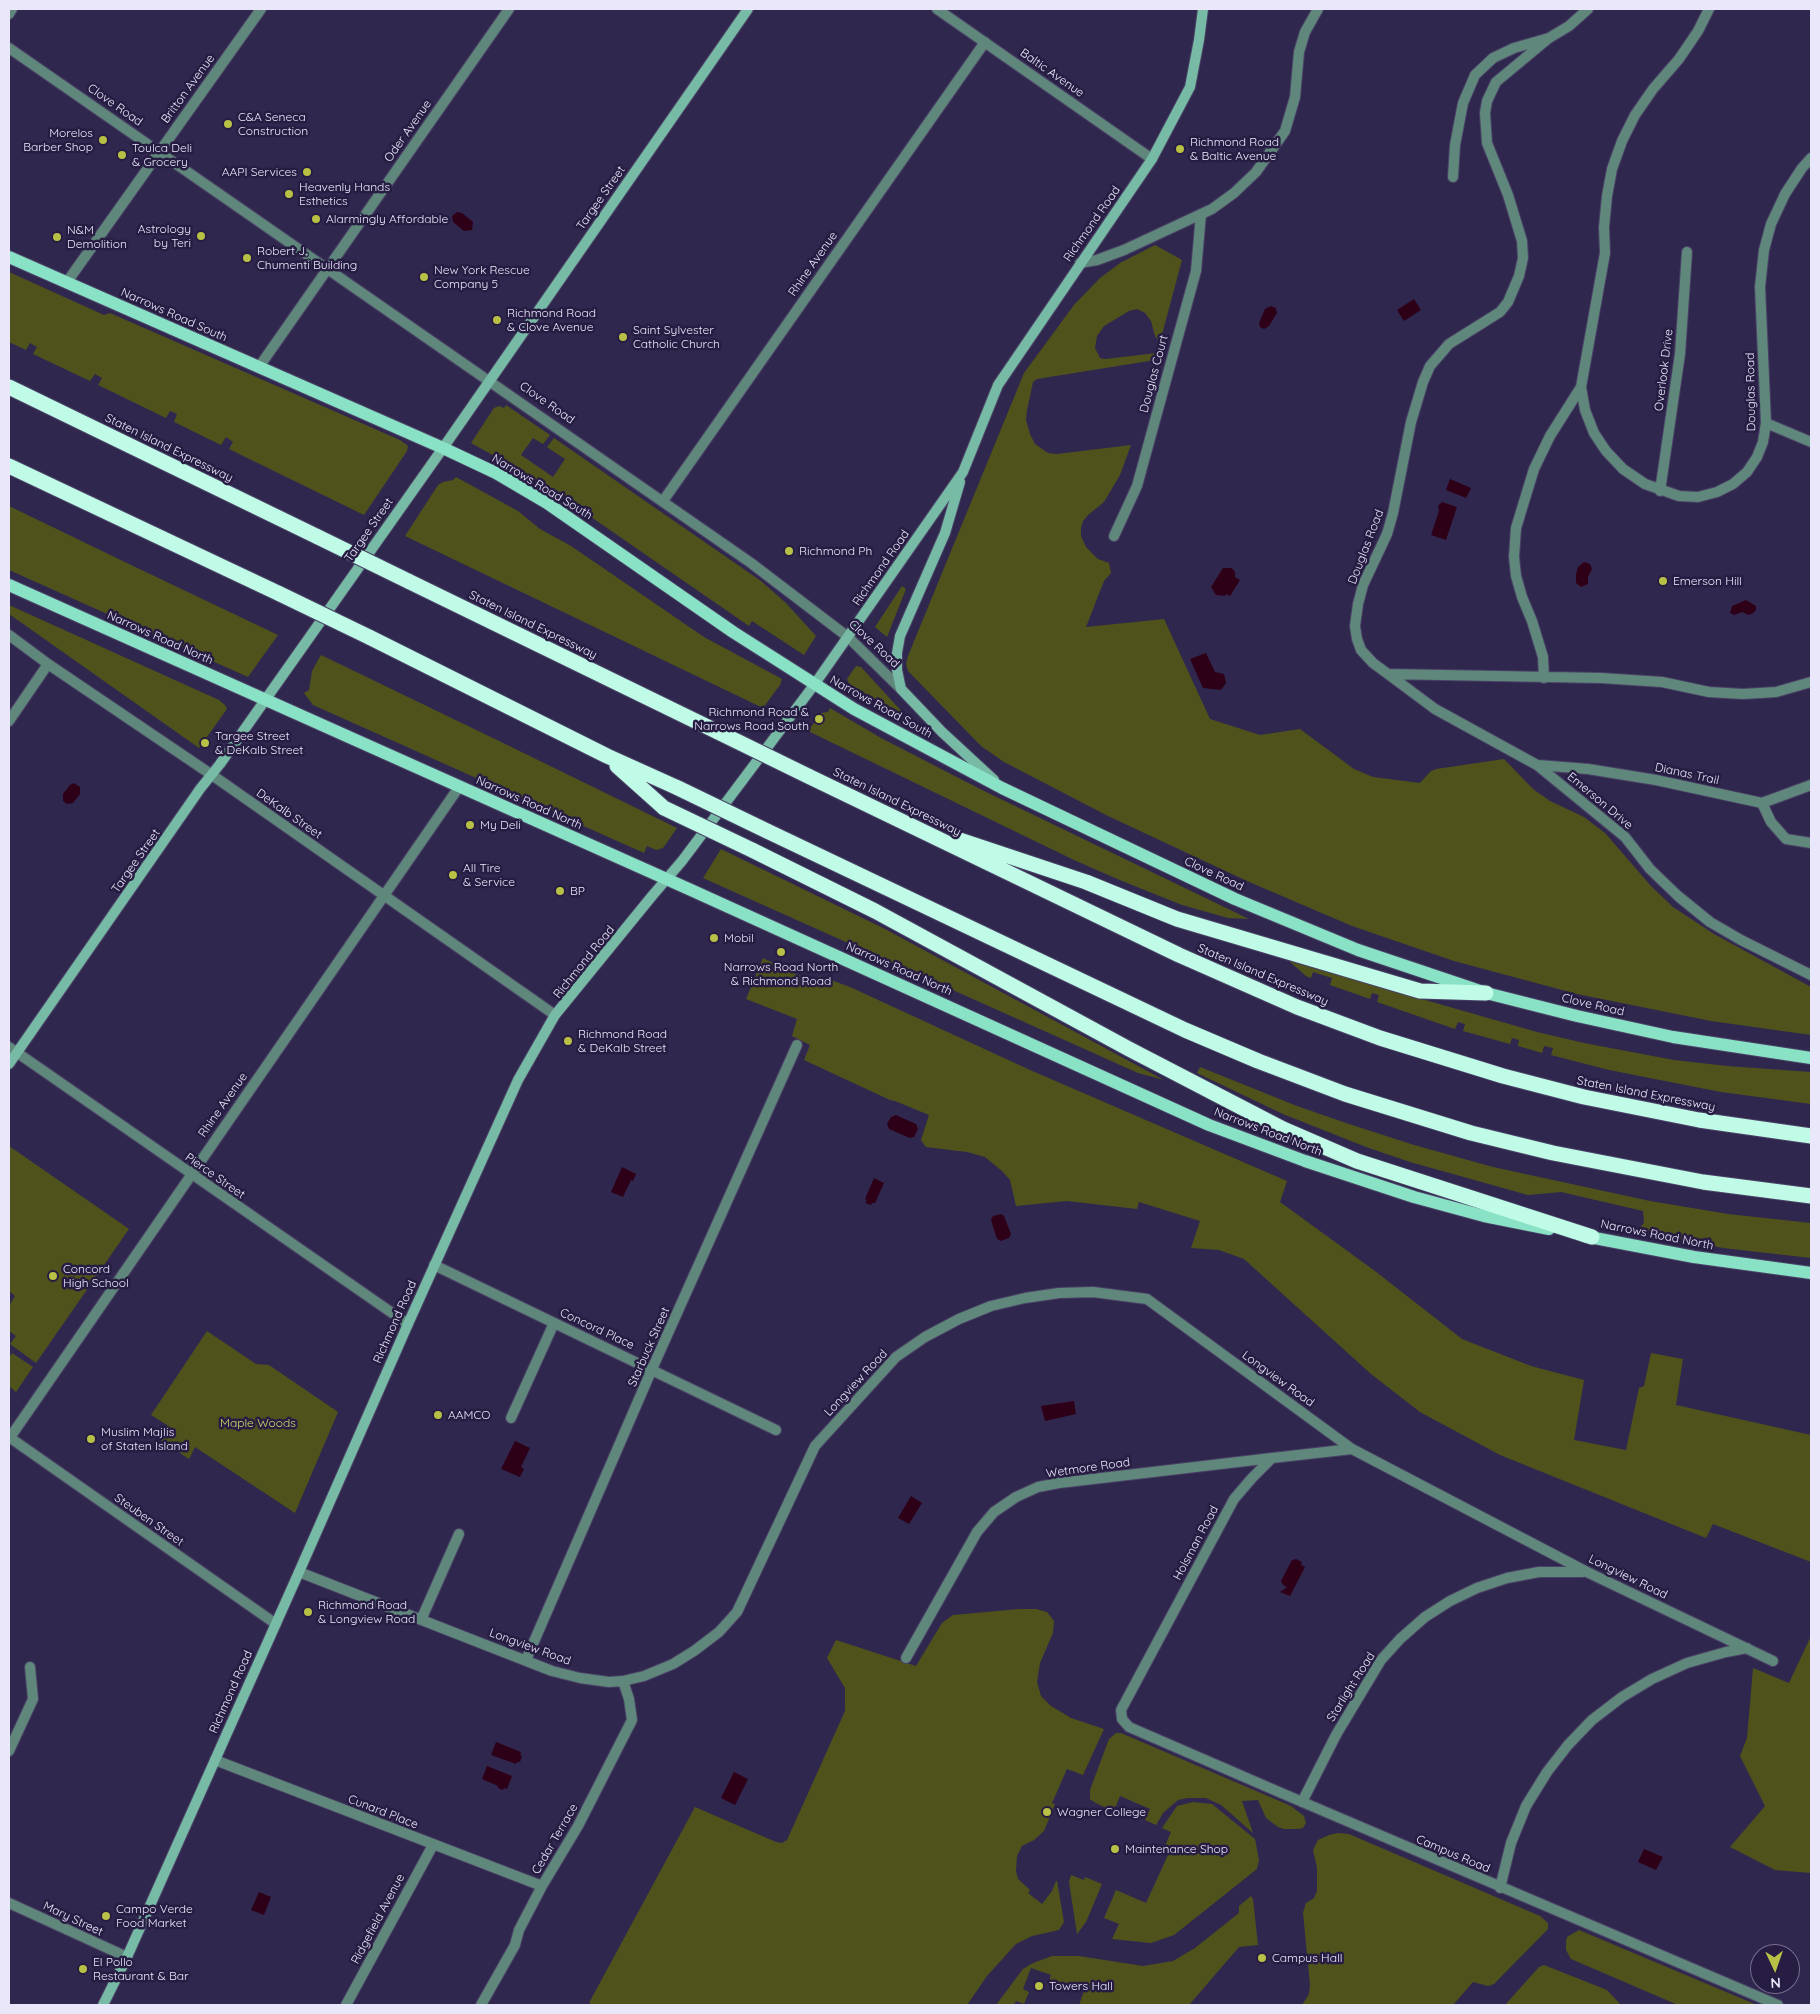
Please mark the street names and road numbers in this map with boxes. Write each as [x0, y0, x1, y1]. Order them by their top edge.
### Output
street label: Baltic Avenue [1017, 46, 1087, 100]
street label: Britton Avenue [158, 52, 218, 126]
street label: Clove Road [85, 81, 145, 129]
street label: Oder Avenue [381, 97, 435, 165]
street label: Targee Street [574, 163, 628, 233]
street label: Richmond Road [1061, 183, 1123, 265]
street label: Rhine Avenue [785, 229, 841, 299]
street label: Narrows Road South [119, 285, 229, 345]
street label: Overlook Drive [1652, 328, 1676, 412]
street label: Douglas Court [1137, 334, 1171, 414]
street label: Douglas Road [1743, 352, 1759, 432]
street label: Clove Road [517, 379, 577, 427]
street label: Staten Island Expressway [103, 411, 235, 485]
street label: Narrows Road South [489, 451, 595, 523]
street label: Targee Street [342, 495, 396, 565]
street label: Douglas Road [1345, 508, 1387, 586]
street label: Richmond Road [850, 527, 912, 609]
street label: Staten Island Expressway [467, 588, 599, 662]
street label: Narrows Road North [105, 608, 215, 668]
street label: Clove Road [846, 617, 902, 671]
street label: Narrows Road South [827, 673, 935, 741]
street label: Dianas Trail [1654, 760, 1720, 788]
street label: Staten Island Expressway [831, 765, 963, 839]
street label: Emerson Drive [1564, 769, 1636, 833]
street label: Narrows Road North [474, 773, 584, 833]
street label: DeKalb Street [253, 786, 325, 842]
street label: Targee Street [109, 826, 163, 896]
street label: Clove Road [1182, 854, 1246, 894]
street label: Richmond Road [550, 923, 618, 1001]
street label: Narrows Road North [844, 939, 954, 999]
street label: Staten Island Expressway [1195, 941, 1331, 1009]
street label: Clove Road [1560, 991, 1626, 1019]
street label: Rhine Avenue [195, 1070, 251, 1140]
street label: Staten Island Expressway [1576, 1074, 1716, 1114]
street label: Narrows Road North [1212, 1105, 1324, 1159]
street label: Pierce Street [182, 1150, 248, 1202]
street label: Narrows Road North [1599, 1217, 1715, 1253]
street label: Richmond Road [370, 1278, 420, 1366]
street label: Concord Place [557, 1305, 637, 1353]
street label: Starbuck Street [625, 1305, 673, 1389]
street label: Longview Road [821, 1347, 891, 1419]
street label: Longview Road [1239, 1348, 1317, 1410]
street label: Wetmore Road [1045, 1455, 1131, 1481]
street label: Steuben Street [112, 1491, 186, 1549]
street label: Holsman Road [1170, 1503, 1222, 1583]
street label: Longview Road [1586, 1552, 1670, 1602]
street label: Longview Road [487, 1626, 573, 1668]
street label: Richmond Road [206, 1648, 256, 1736]
street label: Starlight Road [1324, 1649, 1378, 1725]
street label: Cunard Place [346, 1792, 420, 1832]
street label: Cedar Terrace [529, 1801, 581, 1877]
street label: Campus Road [1414, 1832, 1492, 1876]
street label: Ridgefield Avenue [348, 1872, 408, 1966]
street label: Mary Street [41, 1899, 105, 1939]

